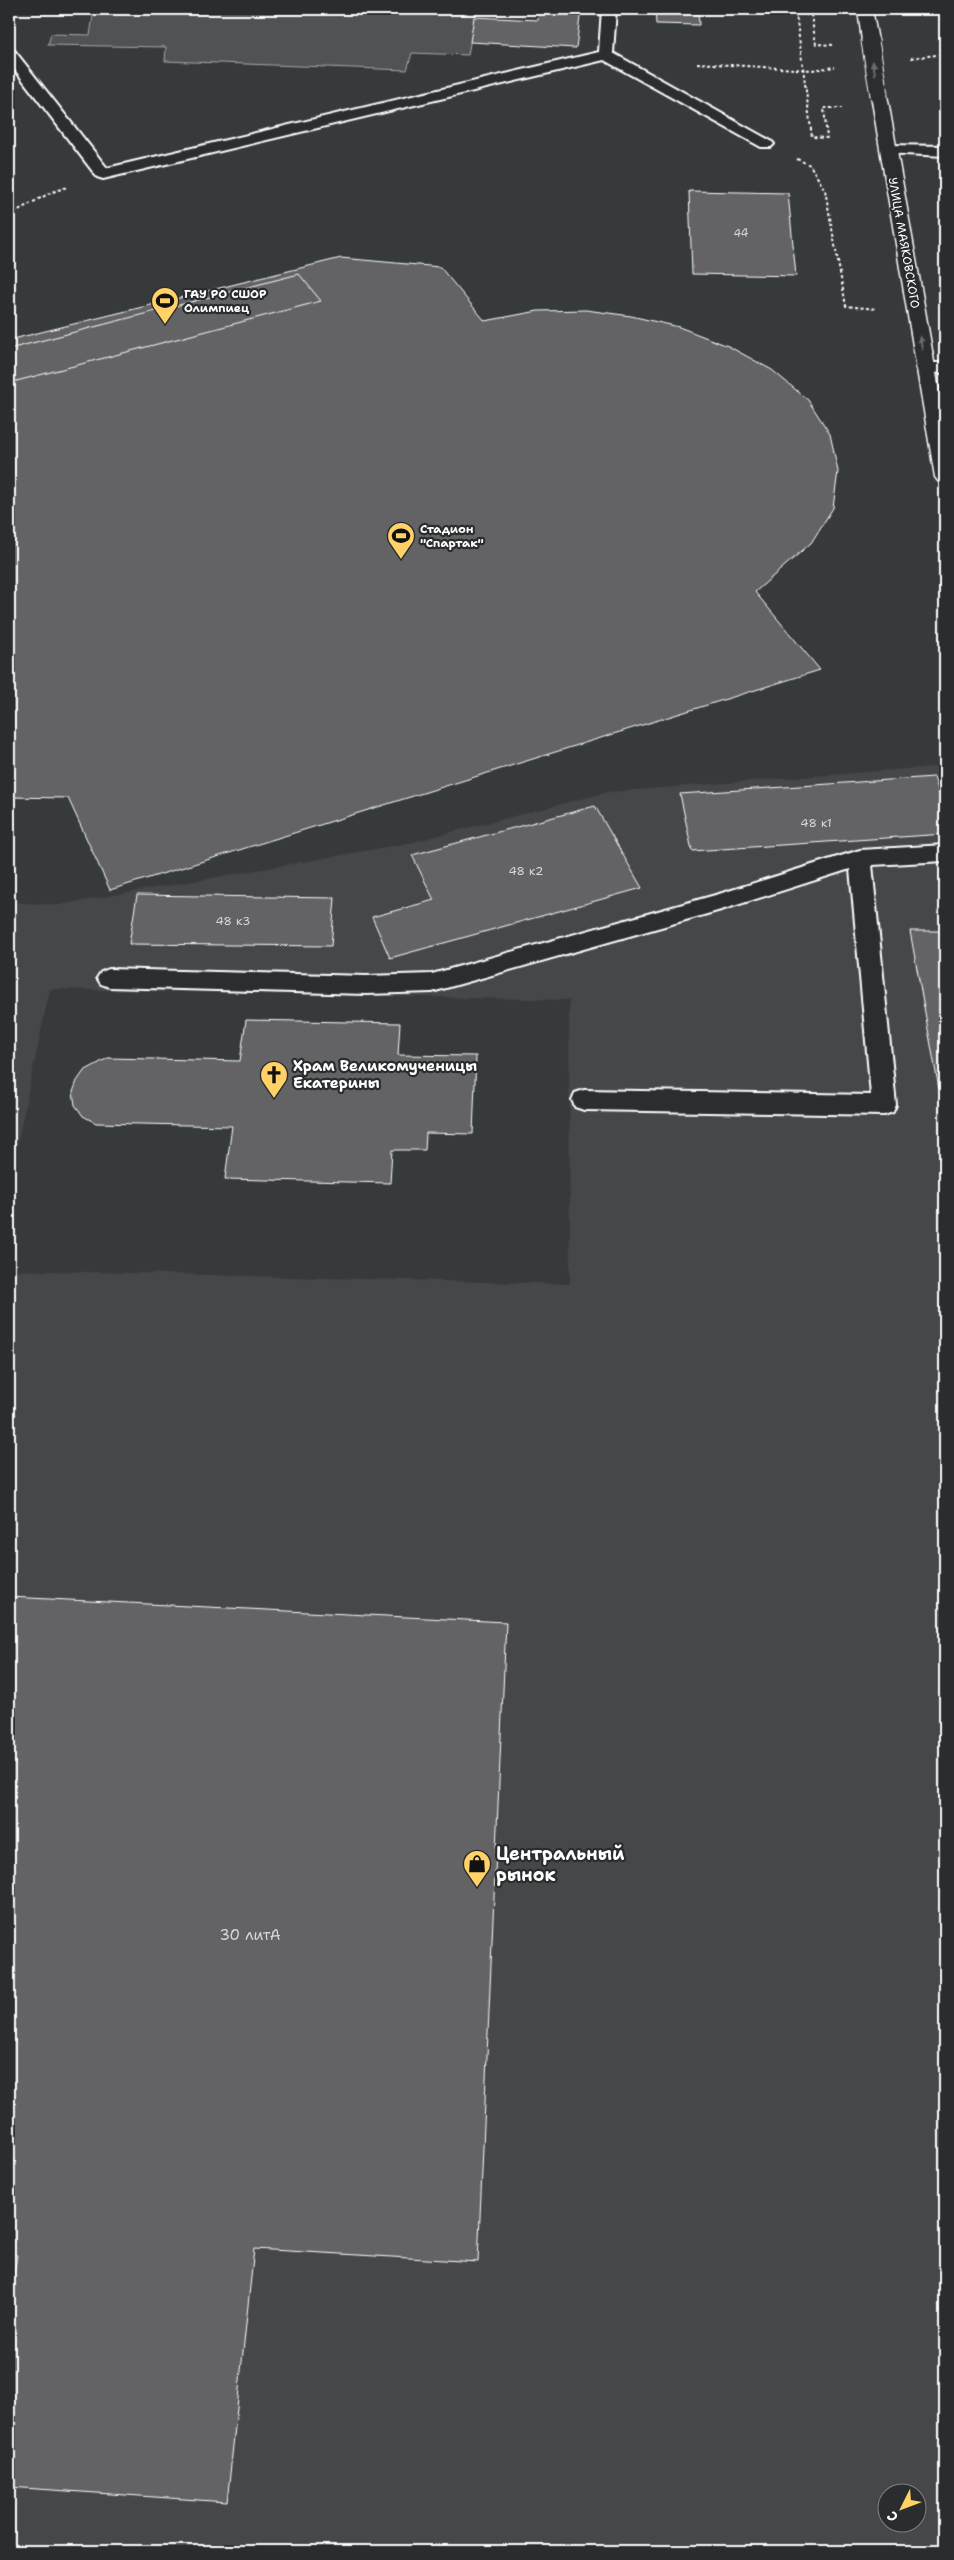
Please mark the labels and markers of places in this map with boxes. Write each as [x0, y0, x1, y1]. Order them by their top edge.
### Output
sports icon: ГАУ РО СШОР Олимпиец [150, 286, 180, 325]
place label: ГАУ РО СШОР Олимпиец [184, 286, 267, 316]
sports icon: Стадион "Спартак" [386, 521, 416, 560]
place label: Стадион "Спартак" [420, 521, 484, 551]
place label: Храм Великомученицы Екатерины [293, 1056, 477, 1093]
church icon: Храм Великомученицы Екатерины [259, 1060, 289, 1099]
place label: Центральный рынок [496, 1842, 625, 1887]
shop icon: Центральный рынок [462, 1849, 492, 1888]

